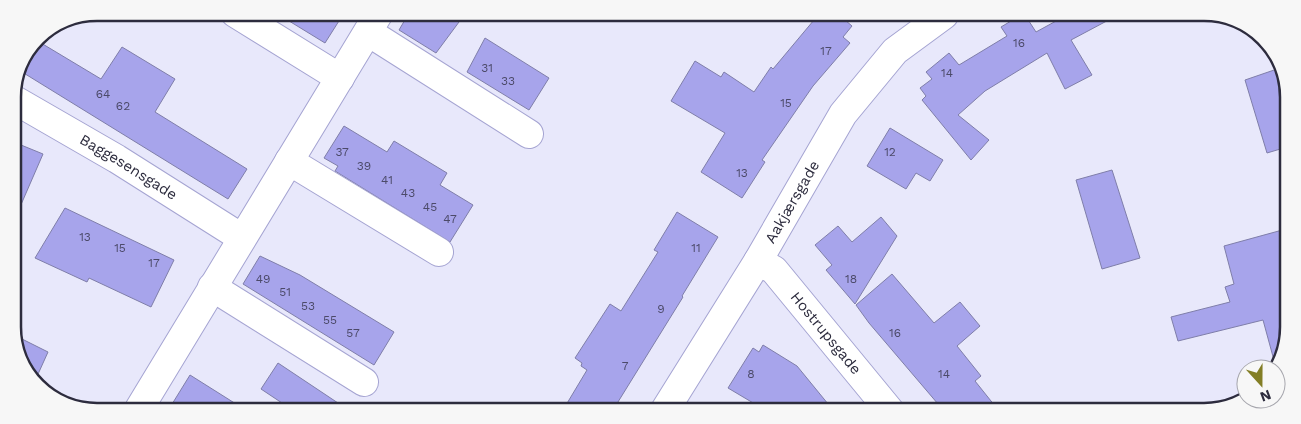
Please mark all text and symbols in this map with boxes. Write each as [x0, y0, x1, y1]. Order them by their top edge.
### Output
house number: 16 [1013, 36, 1025, 50]
house number: 17 [820, 44, 832, 58]
house number: 31 [481, 61, 493, 75]
house number: 14 [941, 66, 953, 80]
house number: 33 [501, 74, 515, 88]
house number: 64 [96, 87, 110, 101]
house number: 15 [780, 96, 792, 110]
house number: 62 [116, 99, 130, 113]
street label: Baggesensgade [76, 130, 181, 204]
house number: 37 [335, 145, 349, 159]
house number: 12 [884, 145, 896, 159]
street label: Aakjærsgade [761, 157, 823, 246]
house number: 39 [357, 159, 371, 173]
house number: 13 [736, 166, 748, 180]
house number: 41 [381, 173, 393, 187]
house number: 43 [401, 186, 415, 200]
house number: 45 [423, 200, 437, 214]
house number: 47 [443, 212, 457, 226]
house number: 13 [79, 230, 91, 244]
house number: 15 [114, 241, 126, 255]
house number: 11 [691, 241, 701, 255]
house number: 17 [148, 256, 160, 270]
house number: 49 [256, 272, 270, 286]
house number: 18 [845, 272, 857, 286]
house number: 51 [279, 285, 291, 299]
street label: Hostrupsgade [787, 288, 865, 378]
house number: 53 [301, 299, 315, 313]
house number: 9 [657, 302, 665, 316]
house number: 55 [323, 313, 337, 327]
house number: 57 [346, 326, 360, 340]
house number: 16 [889, 326, 901, 340]
house number: 7 [622, 359, 629, 373]
north arrow [1236, 359, 1286, 409]
house number: 8 [747, 367, 755, 381]
house number: 14 [938, 367, 950, 381]
text: N [1258, 387, 1273, 405]

